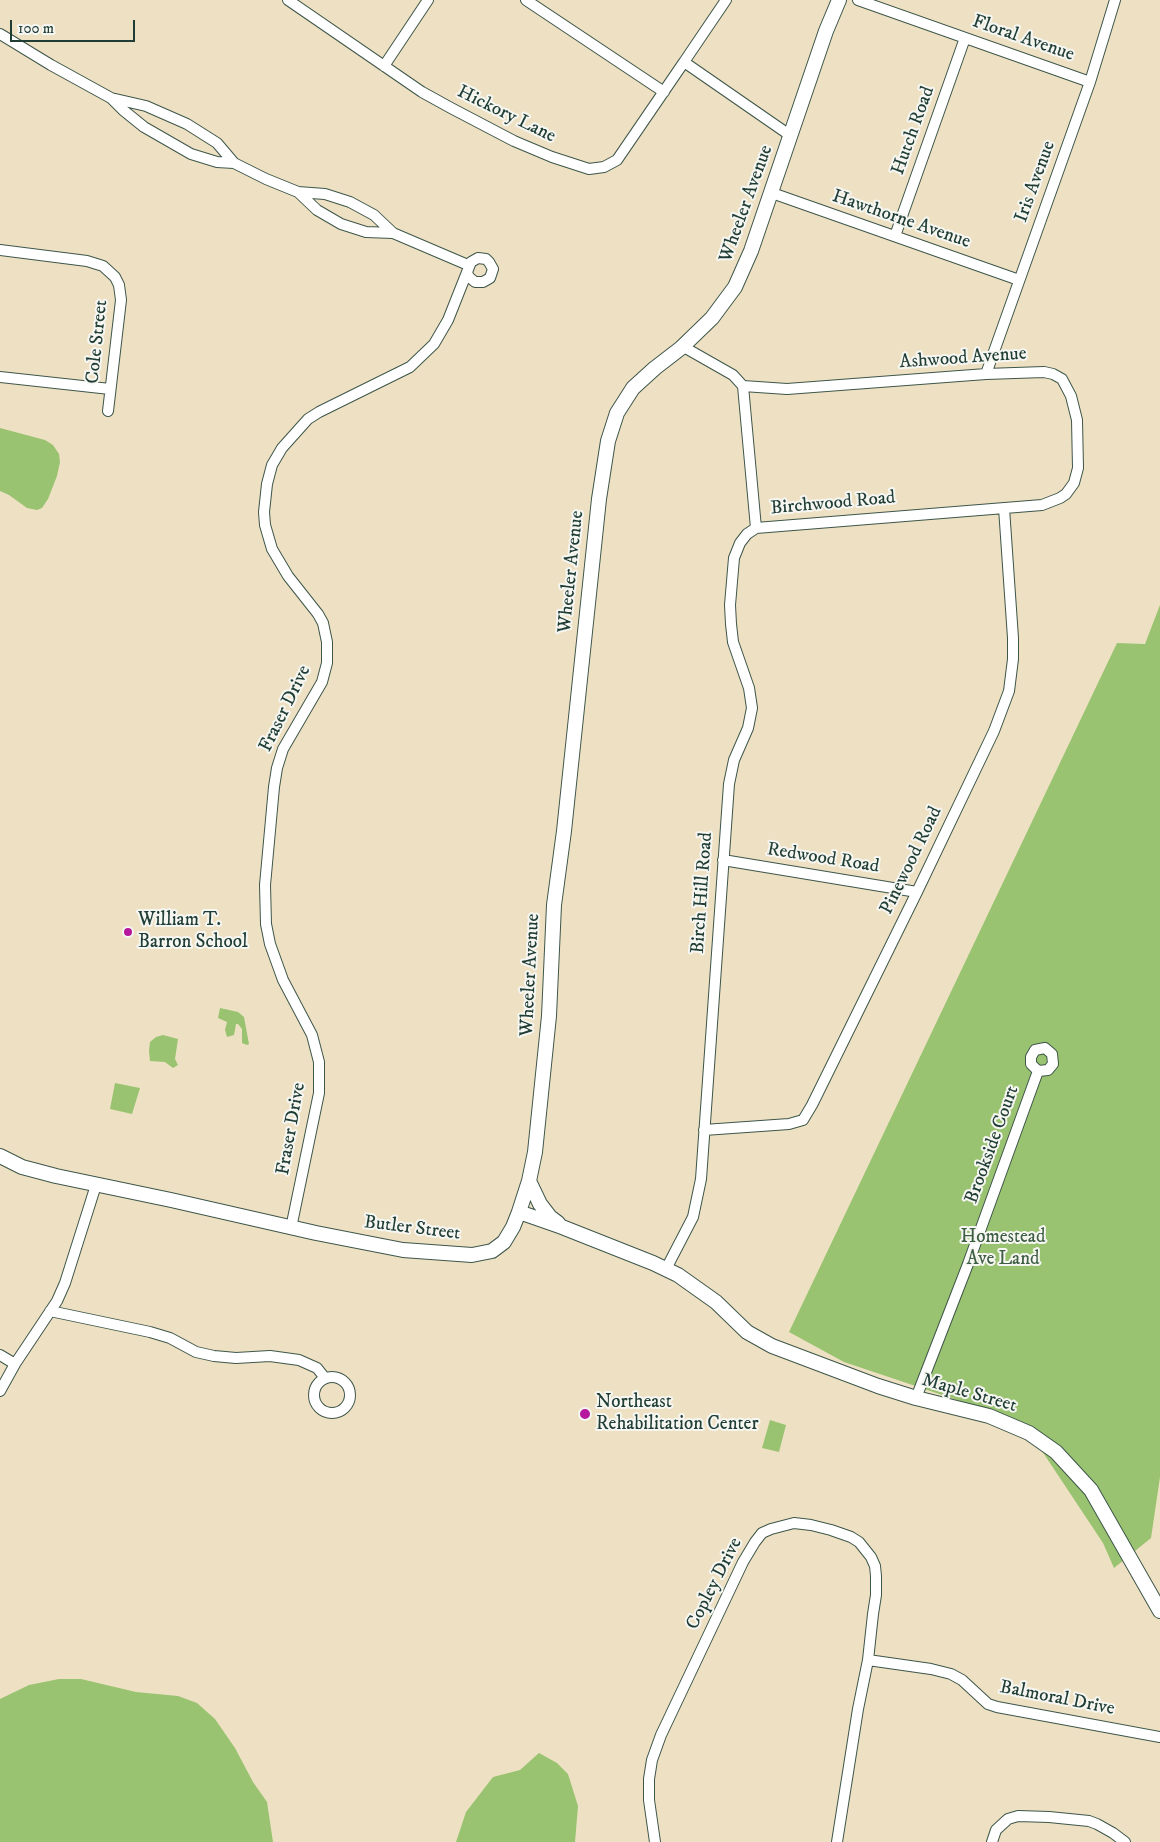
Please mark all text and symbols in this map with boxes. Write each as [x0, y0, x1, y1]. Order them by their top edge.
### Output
scale bar [12, 10, 138, 42]
street label: Floral Avenue [969, 11, 1077, 67]
text: 100 m [18, 19, 54, 38]
street label: Hickory Lane [453, 81, 559, 149]
street label: Hutch Road [887, 84, 941, 178]
street label: Iris Avenue [1011, 138, 1061, 226]
street label: Wheeler Avenue [715, 142, 779, 266]
street label: Hawthorne Avenue [829, 186, 973, 254]
street label: Cole Street [82, 299, 114, 385]
street label: Ashwood Avenue [899, 343, 1027, 375]
street label: Birchwood Road [770, 487, 896, 521]
street label: Wheeler Avenue [554, 510, 590, 634]
street label: Fraser Drive [255, 662, 317, 756]
street label: Pinewood Road [876, 803, 948, 919]
street label: Birch Hill Road [687, 831, 719, 955]
street label: Redwood Road [765, 839, 881, 879]
place label: William T. Barron School [138, 910, 248, 954]
street label: Wheeler Avenue [516, 913, 546, 1037]
marker: William T. Barron School [122, 926, 134, 938]
street label: Fraser Drive [273, 1081, 311, 1177]
street label: Brookside Court [961, 1083, 1025, 1207]
street label: Butler Street [363, 1212, 461, 1246]
park label: Homestead Ave Land [961, 1227, 1045, 1271]
street label: Maple Street [919, 1370, 1019, 1418]
place label: Northeast Rehabilitation Center [596, 1392, 759, 1436]
marker: Northeast Rehabilitation Center [578, 1407, 592, 1421]
street label: Copley Drive [682, 1534, 748, 1634]
street label: Balmoral Drive [998, 1677, 1116, 1721]

